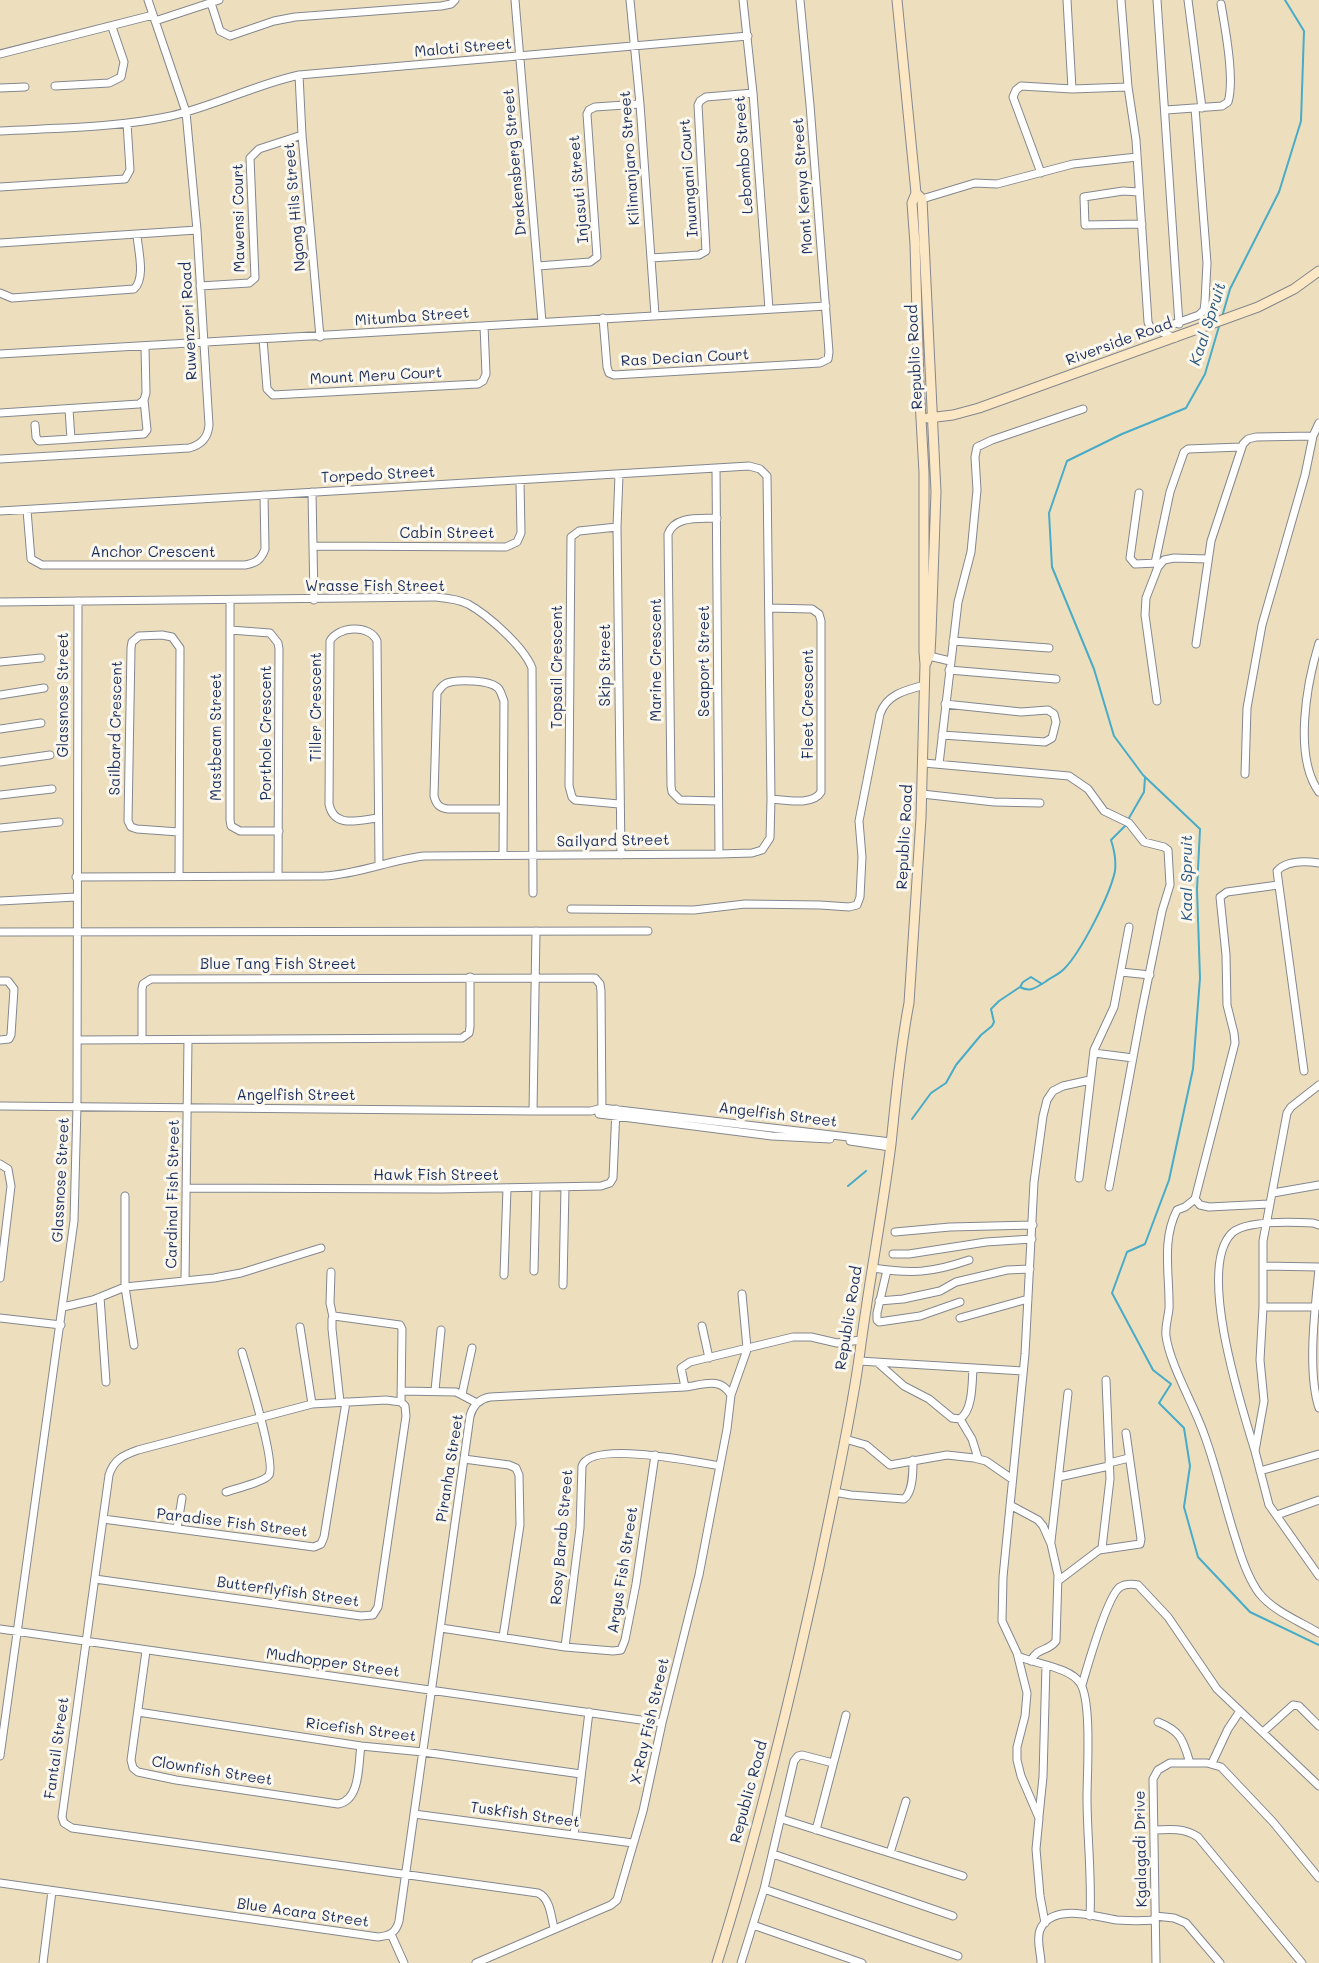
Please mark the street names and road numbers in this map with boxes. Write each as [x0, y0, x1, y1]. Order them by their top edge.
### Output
street label: Maloti Street [414, 35, 512, 61]
street label: Drakensberg Street [500, 88, 530, 236]
street label: Kilimanjaro Street [616, 90, 644, 226]
street label: Lebombo Street [731, 95, 757, 215]
street label: Mont Kenya Street [789, 117, 817, 255]
street label: Inuangani Court [676, 118, 702, 238]
street label: Injasuti Street [565, 134, 593, 244]
street label: Ngong Hils Street [280, 142, 310, 272]
street label: Mawensi Court [229, 163, 249, 273]
street label: Ruwenzori Road [177, 261, 201, 381]
street label: Mitumba Street [354, 304, 470, 330]
street label: Republic Road [903, 304, 927, 410]
street label: Riverside Road [1063, 314, 1175, 370]
street label: Ras Decian Court [620, 346, 750, 370]
street label: Mount Meru Court [309, 364, 443, 388]
street label: Torpedo Street [320, 463, 436, 487]
street label: Cabin Street [399, 524, 495, 542]
street label: Anchor Crescent [90, 543, 216, 561]
street label: Wrasse Fish Street [305, 577, 445, 595]
street label: Marine Crescent [647, 598, 665, 722]
street label: Topsail Crescent [548, 605, 566, 729]
street label: Seaport Street [695, 605, 713, 717]
street label: Skip Street [596, 624, 614, 706]
street label: Glassnose Street [54, 632, 72, 758]
street label: Fleet Crescent [799, 649, 817, 759]
street label: Tiller Crescent [307, 652, 325, 762]
street label: Sailbard Crescent [106, 660, 126, 796]
street label: Porthole Crescent [257, 665, 275, 801]
street label: Mastbeam Street [207, 673, 225, 801]
street label: Republic Road [893, 784, 917, 890]
street label: Sailyard Street [556, 831, 670, 851]
street label: Blue Tang Fish Street [200, 955, 356, 973]
street label: Angelfish Street [236, 1086, 356, 1104]
street label: Angelfish Street [718, 1099, 838, 1131]
street label: Glassnose Street [49, 1117, 73, 1243]
street label: Cardinal Fish Street [163, 1119, 183, 1269]
street label: Hawk Fish Street [373, 1166, 499, 1184]
street label: Republic Road [832, 1265, 866, 1371]
street label: Piranha Street [433, 1413, 467, 1523]
street label: Rosy Barab Street [547, 1468, 577, 1606]
street label: Paradise Fish Street [155, 1505, 309, 1541]
street label: Argus Fish Street [604, 1505, 642, 1635]
street label: Butterflyfish Street [216, 1573, 360, 1611]
street label: Mudhopper Street [265, 1645, 401, 1681]
street label: X-Ray Fish Street [627, 1656, 673, 1786]
street label: Fantail Street [41, 1696, 73, 1800]
street label: Ricefish Street [305, 1714, 417, 1746]
street label: Republic Road [727, 1739, 771, 1845]
street label: Clownfish Street [150, 1753, 274, 1789]
street label: Kgalagadi Drive [1131, 1790, 1151, 1908]
street label: Tuskfish Street [469, 1798, 581, 1832]
street label: Blue Acara Street [236, 1895, 370, 1931]

